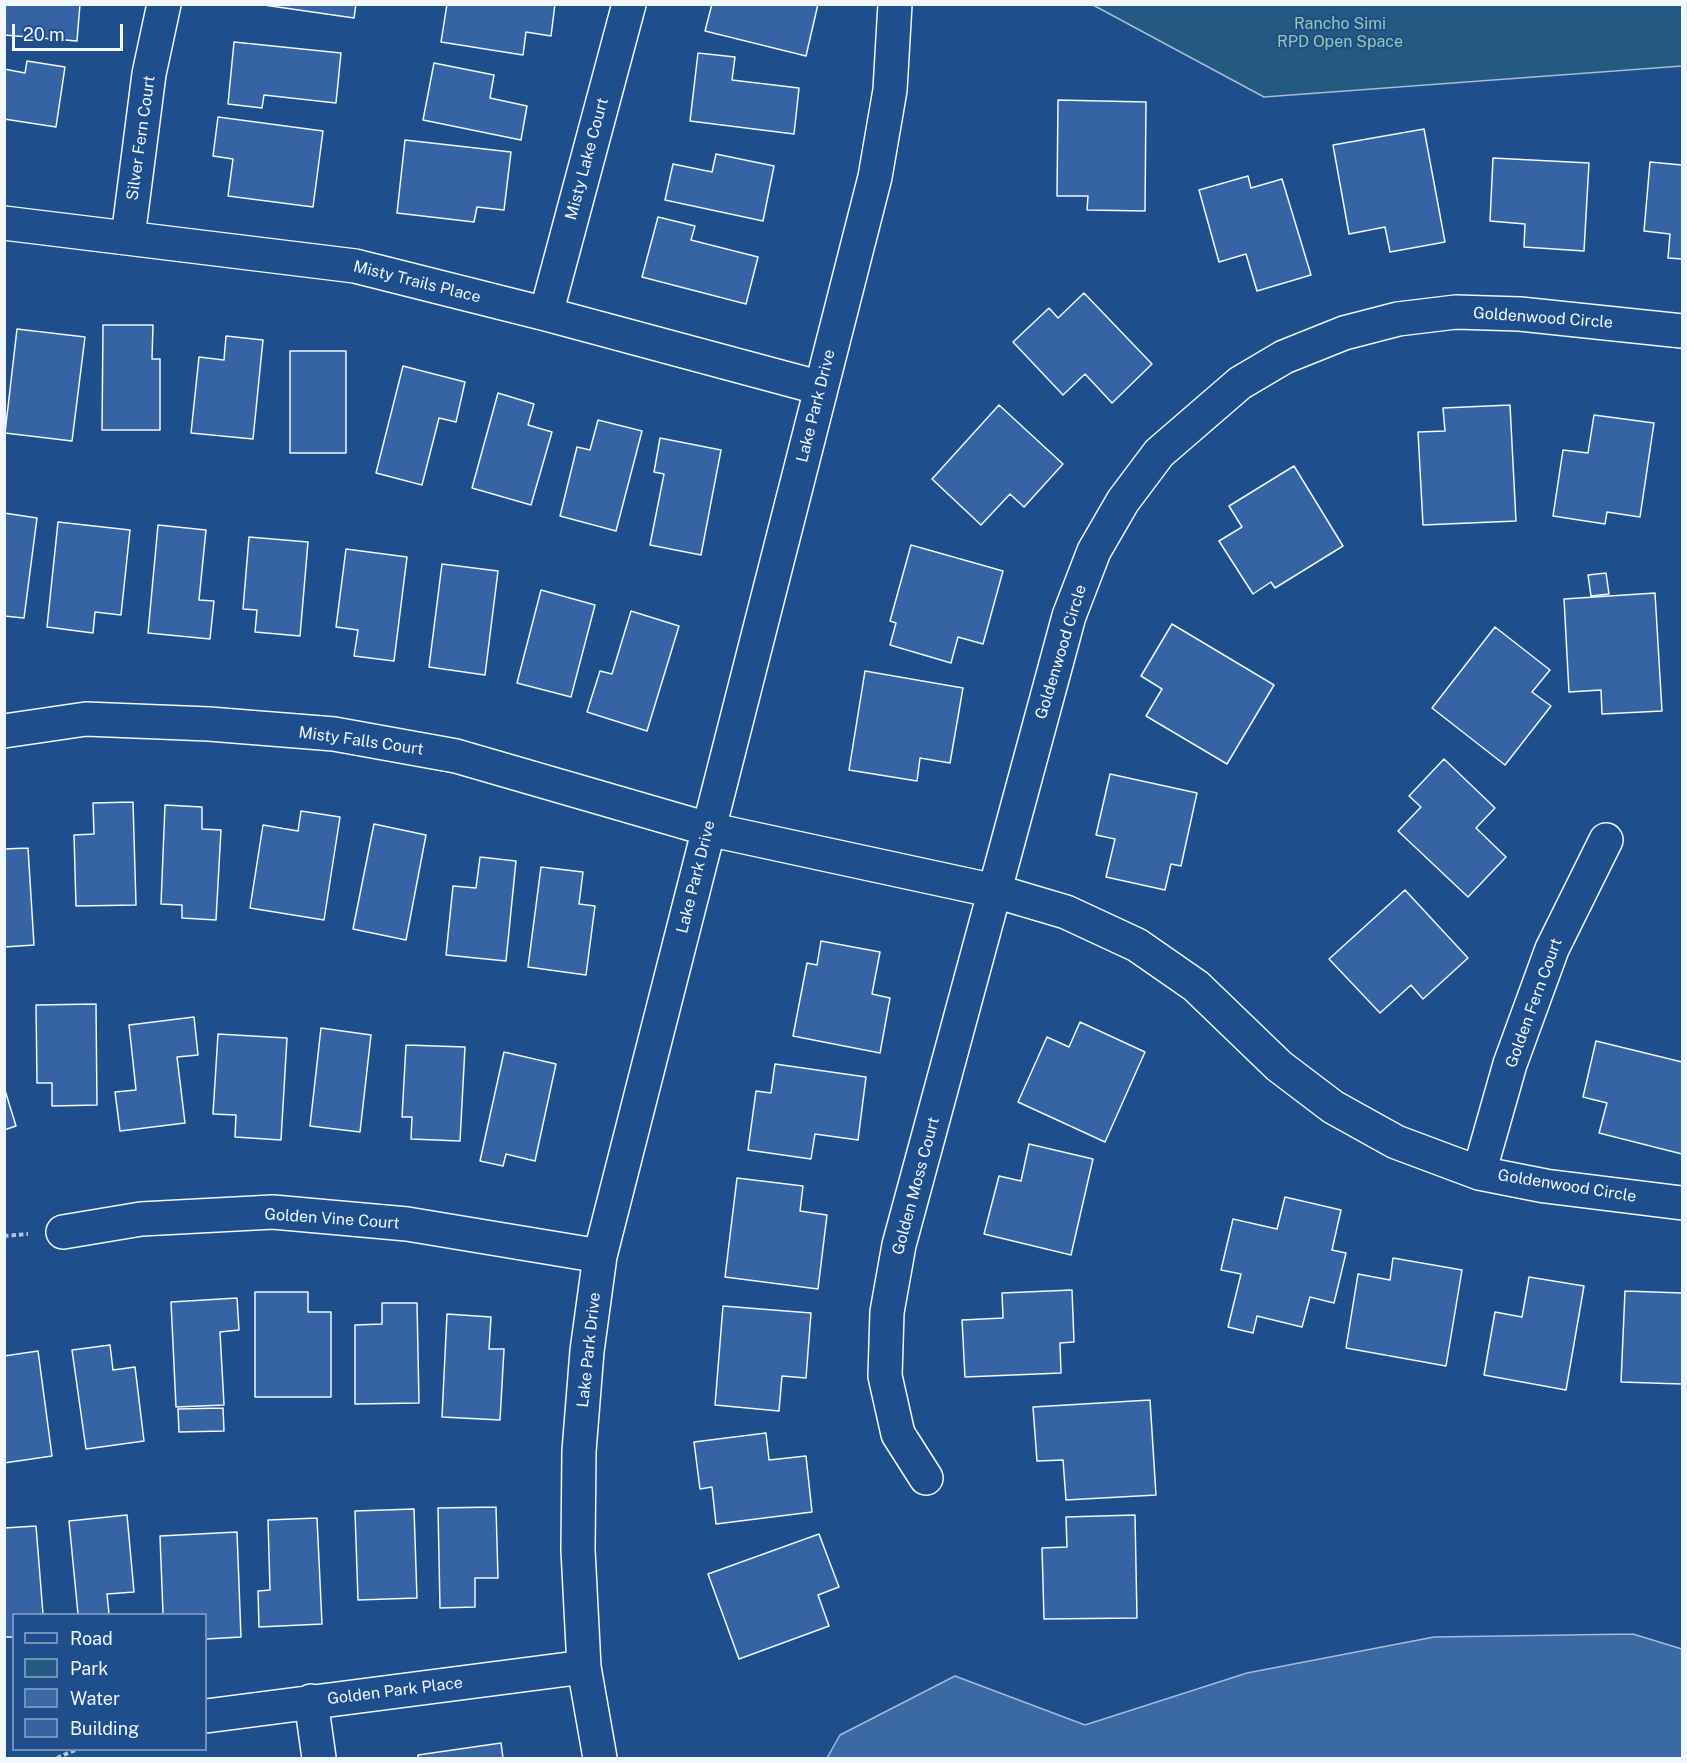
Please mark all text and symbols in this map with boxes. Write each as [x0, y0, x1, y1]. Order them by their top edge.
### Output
scale bar [15, 12, 126, 50]
park label: Rancho Simi RPD Open Space [1277, 14, 1403, 52]
text: 20 m [23, 24, 65, 45]
street label: Silver Fern Court [123, 74, 159, 202]
street label: Misty Lake Court [561, 96, 613, 222]
street label: Misty Trails Place [351, 257, 483, 307]
street label: Goldenwood Circle [1473, 304, 1613, 332]
street label: Lake Park Drive [793, 348, 839, 464]
street label: Goldenwood Circle [1031, 582, 1091, 722]
street label: Misty Falls Court [297, 723, 425, 759]
street label: Lake Park Drive [673, 819, 719, 935]
street label: Golden Fern Court [1502, 936, 1566, 1070]
street label: Golden Moss Court [888, 1115, 944, 1257]
street label: Goldenwood Circle [1496, 1166, 1638, 1206]
street label: Golden Vine Court [264, 1205, 400, 1233]
street label: Lake Park Drive [573, 1291, 605, 1409]
legend [12, 1613, 207, 1751]
text: Road [70, 1628, 113, 1649]
text: Park [70, 1658, 108, 1679]
street label: Golden Park Place [326, 1673, 464, 1709]
text: Water [70, 1688, 120, 1709]
text: Building [70, 1718, 139, 1739]

